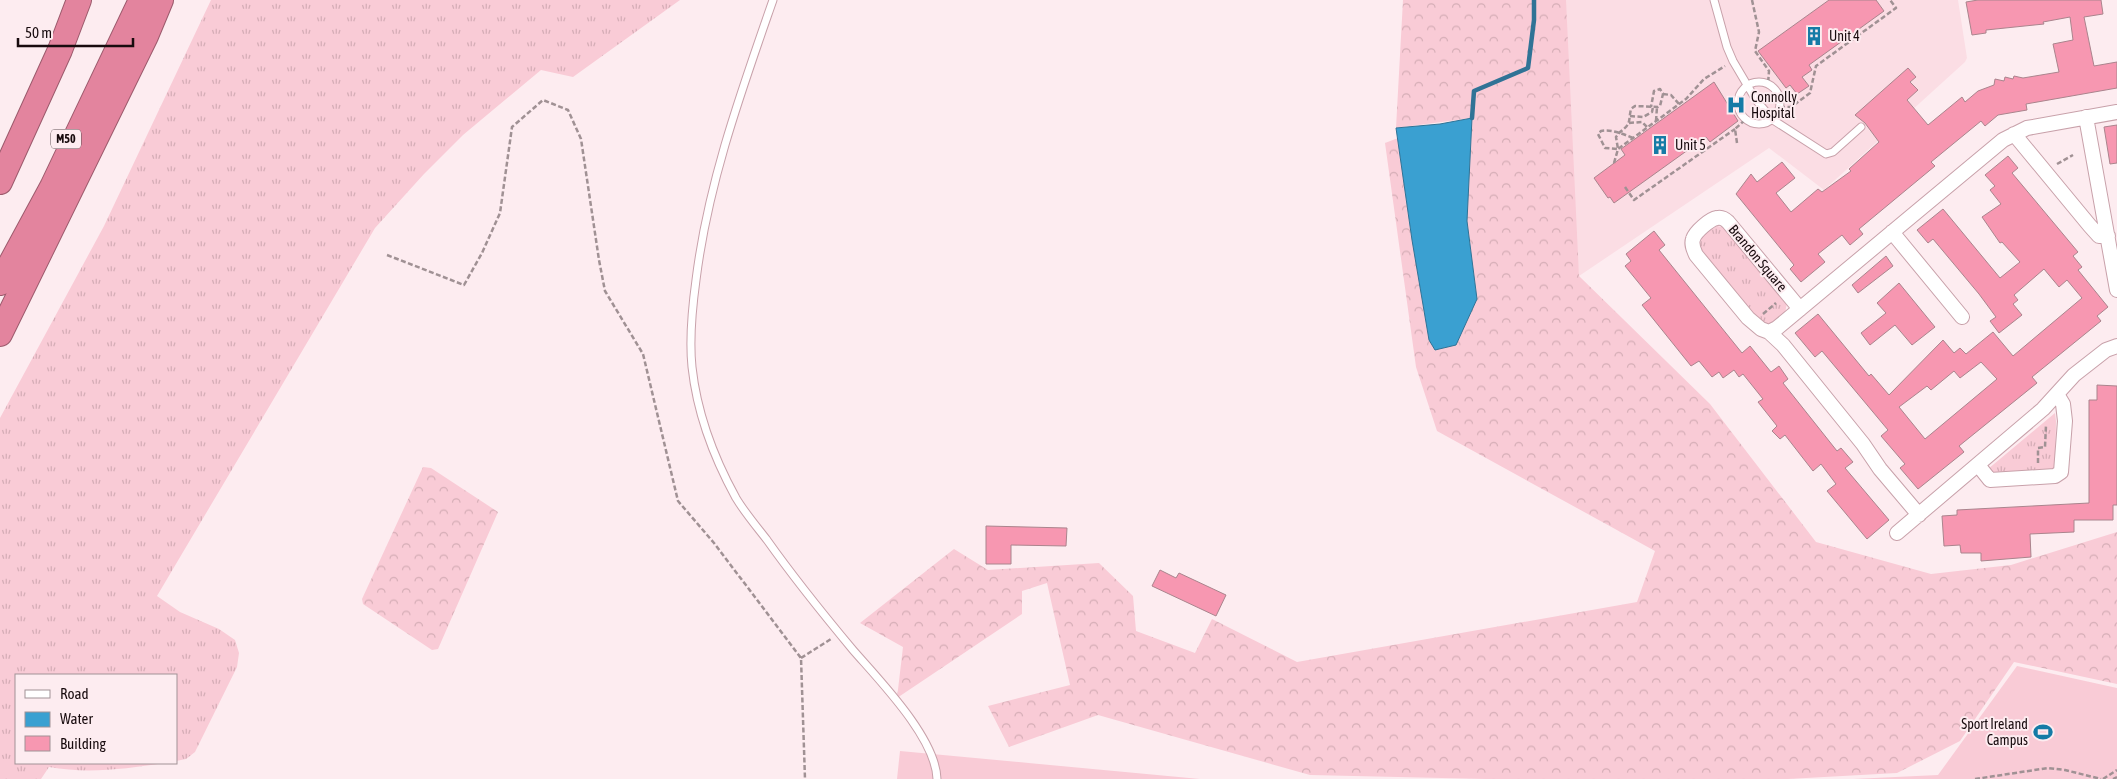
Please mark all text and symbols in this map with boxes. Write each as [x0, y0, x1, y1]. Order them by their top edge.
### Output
scale bar [18, 15, 132, 47]
text: 50 m [25, 24, 52, 41]
building icon: Unit 4 [1803, 25, 1825, 47]
place label: Unit 4 [1829, 28, 1860, 44]
place label: Connolly Hospital [1751, 89, 1797, 121]
hospital icon: Connolly Hospital [1725, 94, 1747, 116]
road number: M50 [51, 130, 81, 148]
building icon: Unit 5 [1649, 134, 1671, 156]
place label: Unit 5 [1675, 137, 1706, 153]
street label: Brandon Square [1726, 221, 1790, 295]
legend [15, 674, 178, 764]
text: Road [60, 685, 89, 702]
text: Water [60, 710, 93, 727]
place label: Sport Ireland Campus [1961, 716, 2028, 748]
sports icon: Sport Ireland Campus [2032, 721, 2054, 743]
text: Building [60, 735, 106, 752]

